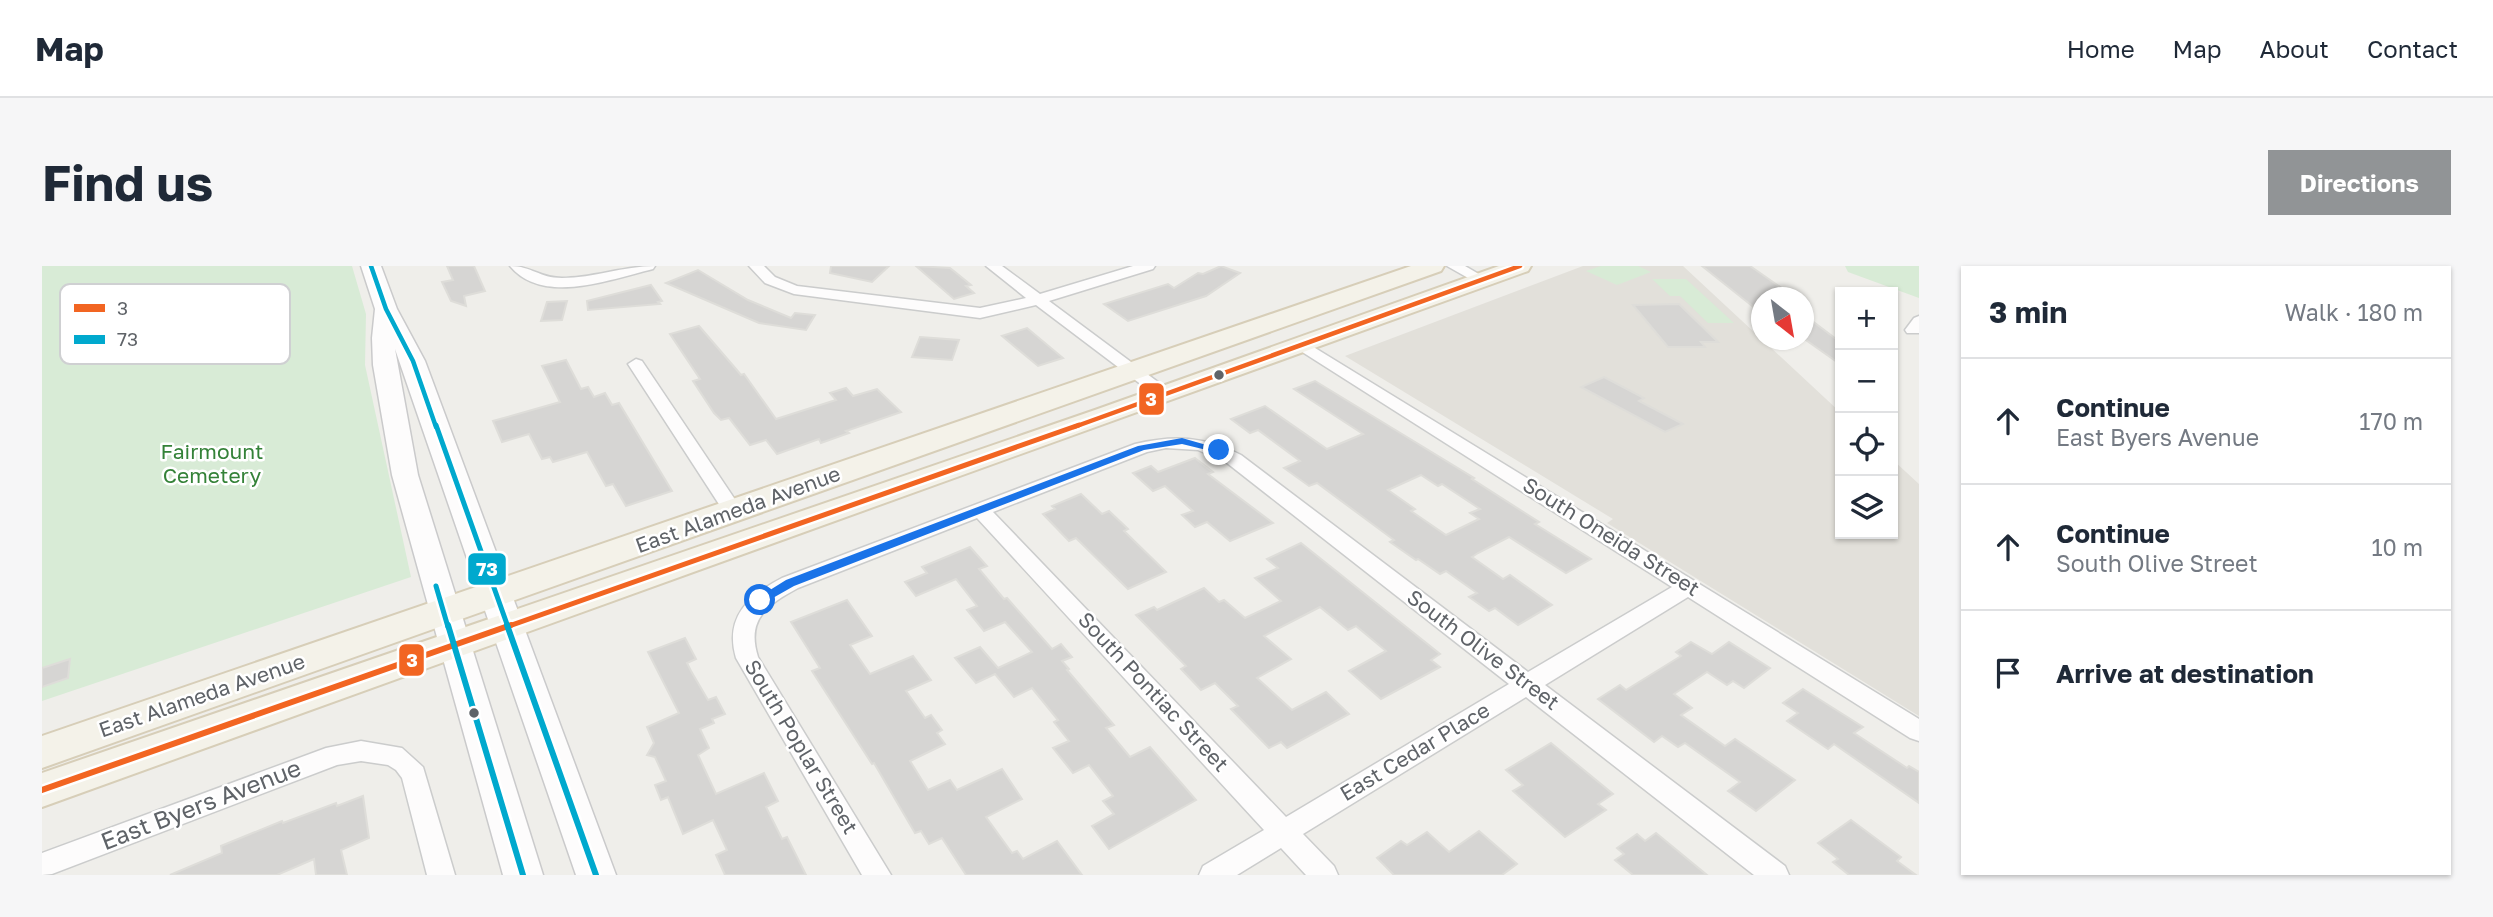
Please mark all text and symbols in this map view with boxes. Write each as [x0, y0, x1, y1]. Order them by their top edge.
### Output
text: Map [35, 29, 104, 68]
text: Home [2067, 34, 2135, 63]
text: Map [2173, 34, 2222, 63]
text: About [2260, 34, 2329, 63]
text: Contact [2367, 34, 2458, 63]
button: Directions [2268, 150, 2451, 215]
text: Find us [42, 153, 213, 212]
legend [60, 284, 290, 364]
north arrow [1751, 287, 1814, 350]
map controls [1835, 287, 1898, 539]
button: + [1835, 287, 1898, 350]
text: 3 min [1989, 294, 2067, 330]
text: 3 [117, 296, 128, 319]
text: Walk · 180 m [2285, 298, 2423, 326]
text: 73 [117, 327, 138, 350]
button: − [1835, 350, 1898, 413]
unlabelled marker [1212, 368, 1226, 382]
line badge: 3 [1138, 382, 1165, 416]
text: 3 [1145, 387, 1157, 410]
text: Continue [2056, 392, 2170, 423]
icon: ahead [1989, 402, 2027, 440]
text: 170 m [2359, 407, 2423, 435]
button: locate [1835, 413, 1898, 476]
text: East Byers Avenue [2056, 423, 2259, 451]
route end [1203, 434, 1234, 465]
park label: Fairmount Cemetery [161, 438, 263, 488]
street label: East Alameda Avenue [632, 460, 844, 558]
street label: South Oneida Street [1518, 471, 1705, 601]
button: layers [1835, 476, 1898, 539]
text: Continue [2056, 518, 2170, 549]
icon: ahead [1989, 528, 2027, 566]
text: 10 m [2371, 533, 2423, 561]
text: South Olive Street [2056, 549, 2258, 577]
line badge: 73 [467, 552, 507, 586]
text: 73 [476, 557, 498, 580]
street label: South Olive Street [1402, 583, 1565, 715]
route start [744, 584, 775, 615]
street label: South Pontiac Street [1073, 606, 1234, 777]
line badge: 3 [398, 643, 425, 677]
street label: East Alameda Avenue [95, 648, 308, 743]
text: 3 [406, 648, 418, 671]
icon: arrive [1989, 654, 2027, 692]
street label: South Poplar Street [740, 655, 864, 838]
text: Arrive at destination [2056, 658, 2314, 689]
street label: East Cedar Place [1335, 696, 1494, 806]
unlabelled marker [467, 706, 481, 720]
street label: East Byers Avenue [96, 752, 305, 855]

